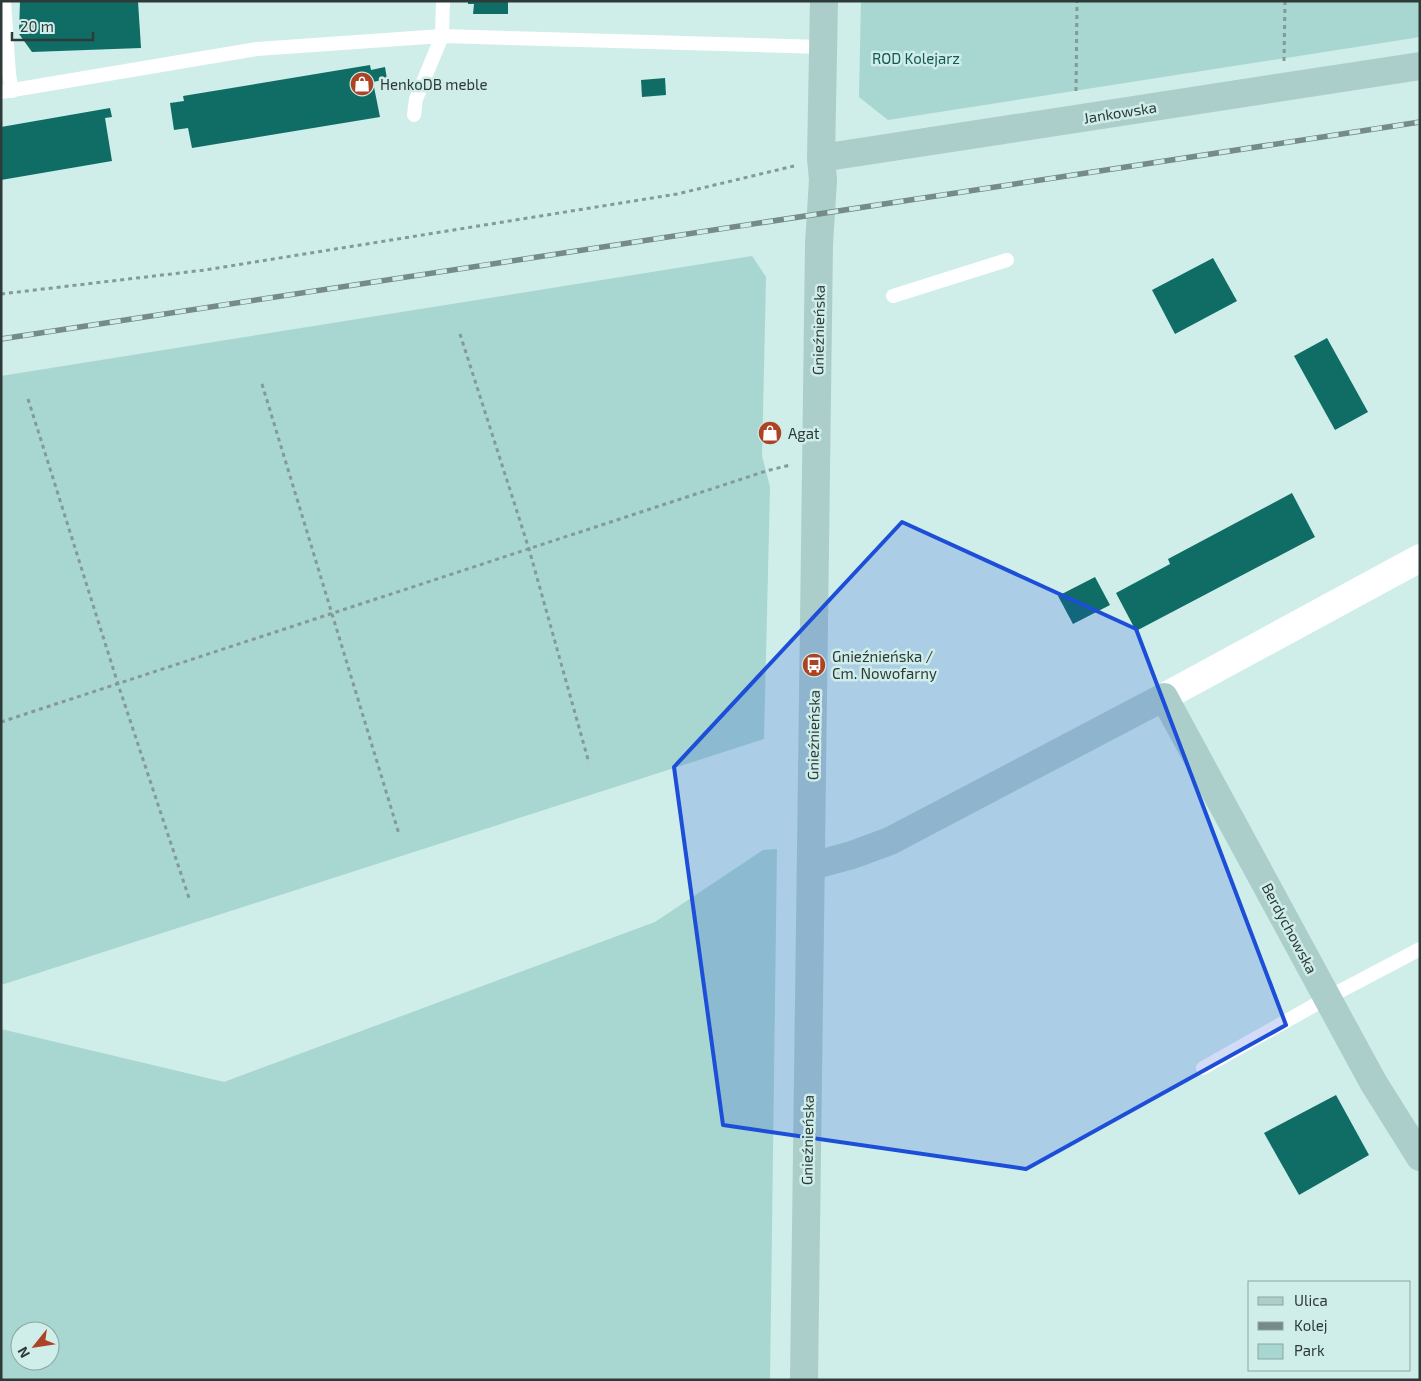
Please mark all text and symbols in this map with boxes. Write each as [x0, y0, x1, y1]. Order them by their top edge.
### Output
scale bar [12, 10, 94, 42]
text: 20 m [20, 17, 54, 35]
park label: ROD Kolejarz [872, 49, 960, 68]
shop icon: HenkoDB meble [349, 71, 375, 97]
place label: HenkoDB meble [380, 75, 488, 93]
street label: Jankowska [1082, 97, 1158, 127]
street label: Gnieźnieńska [808, 285, 828, 375]
shop icon: Agat [757, 420, 783, 446]
place label: Agat [788, 424, 820, 442]
place label: Gnieźnieńska / Cm. Nowofarny [832, 647, 937, 682]
bus stop icon: Gnieźnieńska / Cm. Nowofarny [801, 652, 827, 678]
street label: Gnieźnieńska [803, 690, 823, 780]
street label: Berdychowska [1259, 880, 1321, 976]
street label: Gnieźnieńska [797, 1095, 817, 1185]
legend [1248, 1281, 1411, 1371]
text: Ulica [1294, 1291, 1328, 1309]
text: Kolej [1294, 1316, 1327, 1335]
north arrow [10, 1321, 60, 1371]
text: Park [1294, 1341, 1325, 1359]
text: N [13, 1344, 33, 1361]

